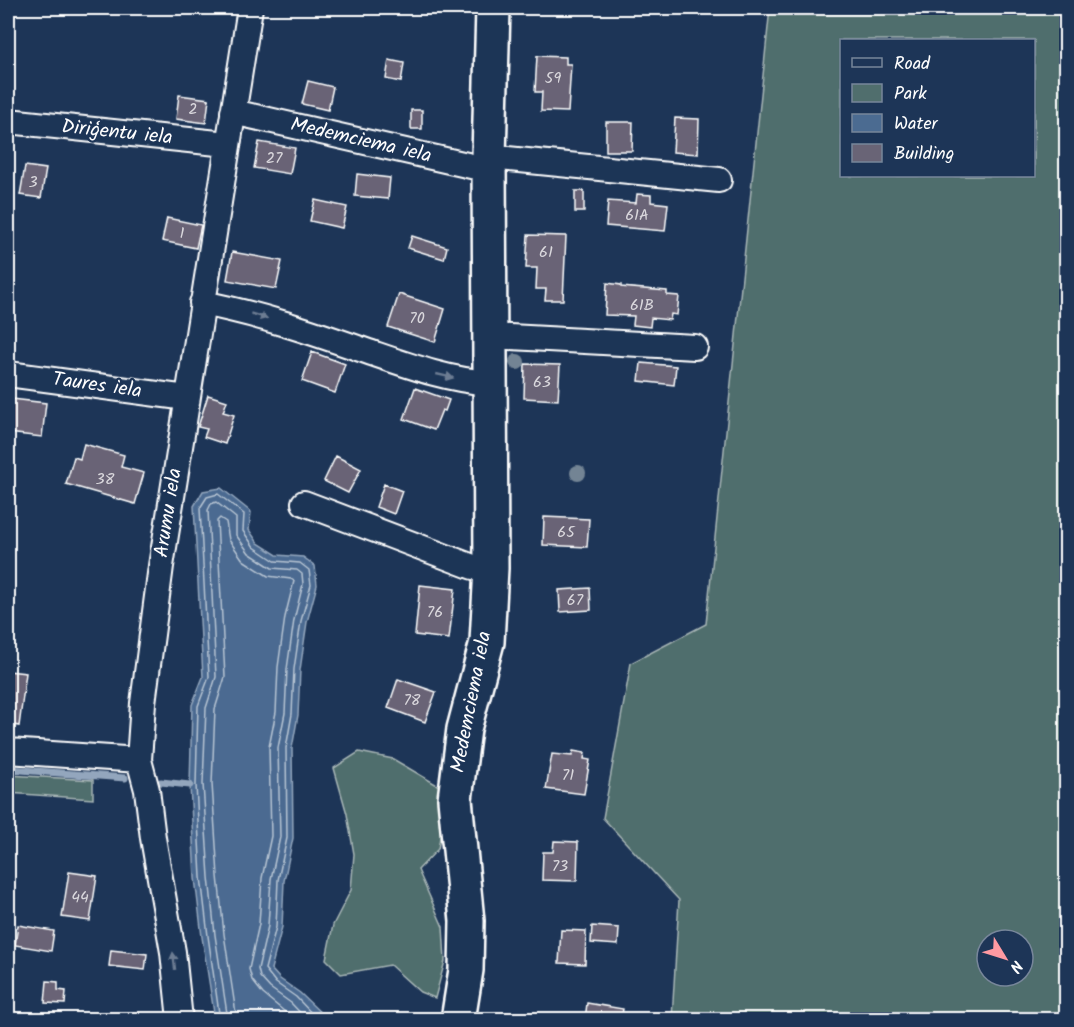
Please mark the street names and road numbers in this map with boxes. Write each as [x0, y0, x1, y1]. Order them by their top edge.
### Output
street label: Medemciema iela [287, 109, 435, 173]
street label: Diriģentu iela [60, 111, 174, 155]
street label: Taures iela [50, 364, 144, 408]
street label: Arumu iela [146, 466, 192, 560]
street label: Medemciema iela [443, 628, 501, 776]

